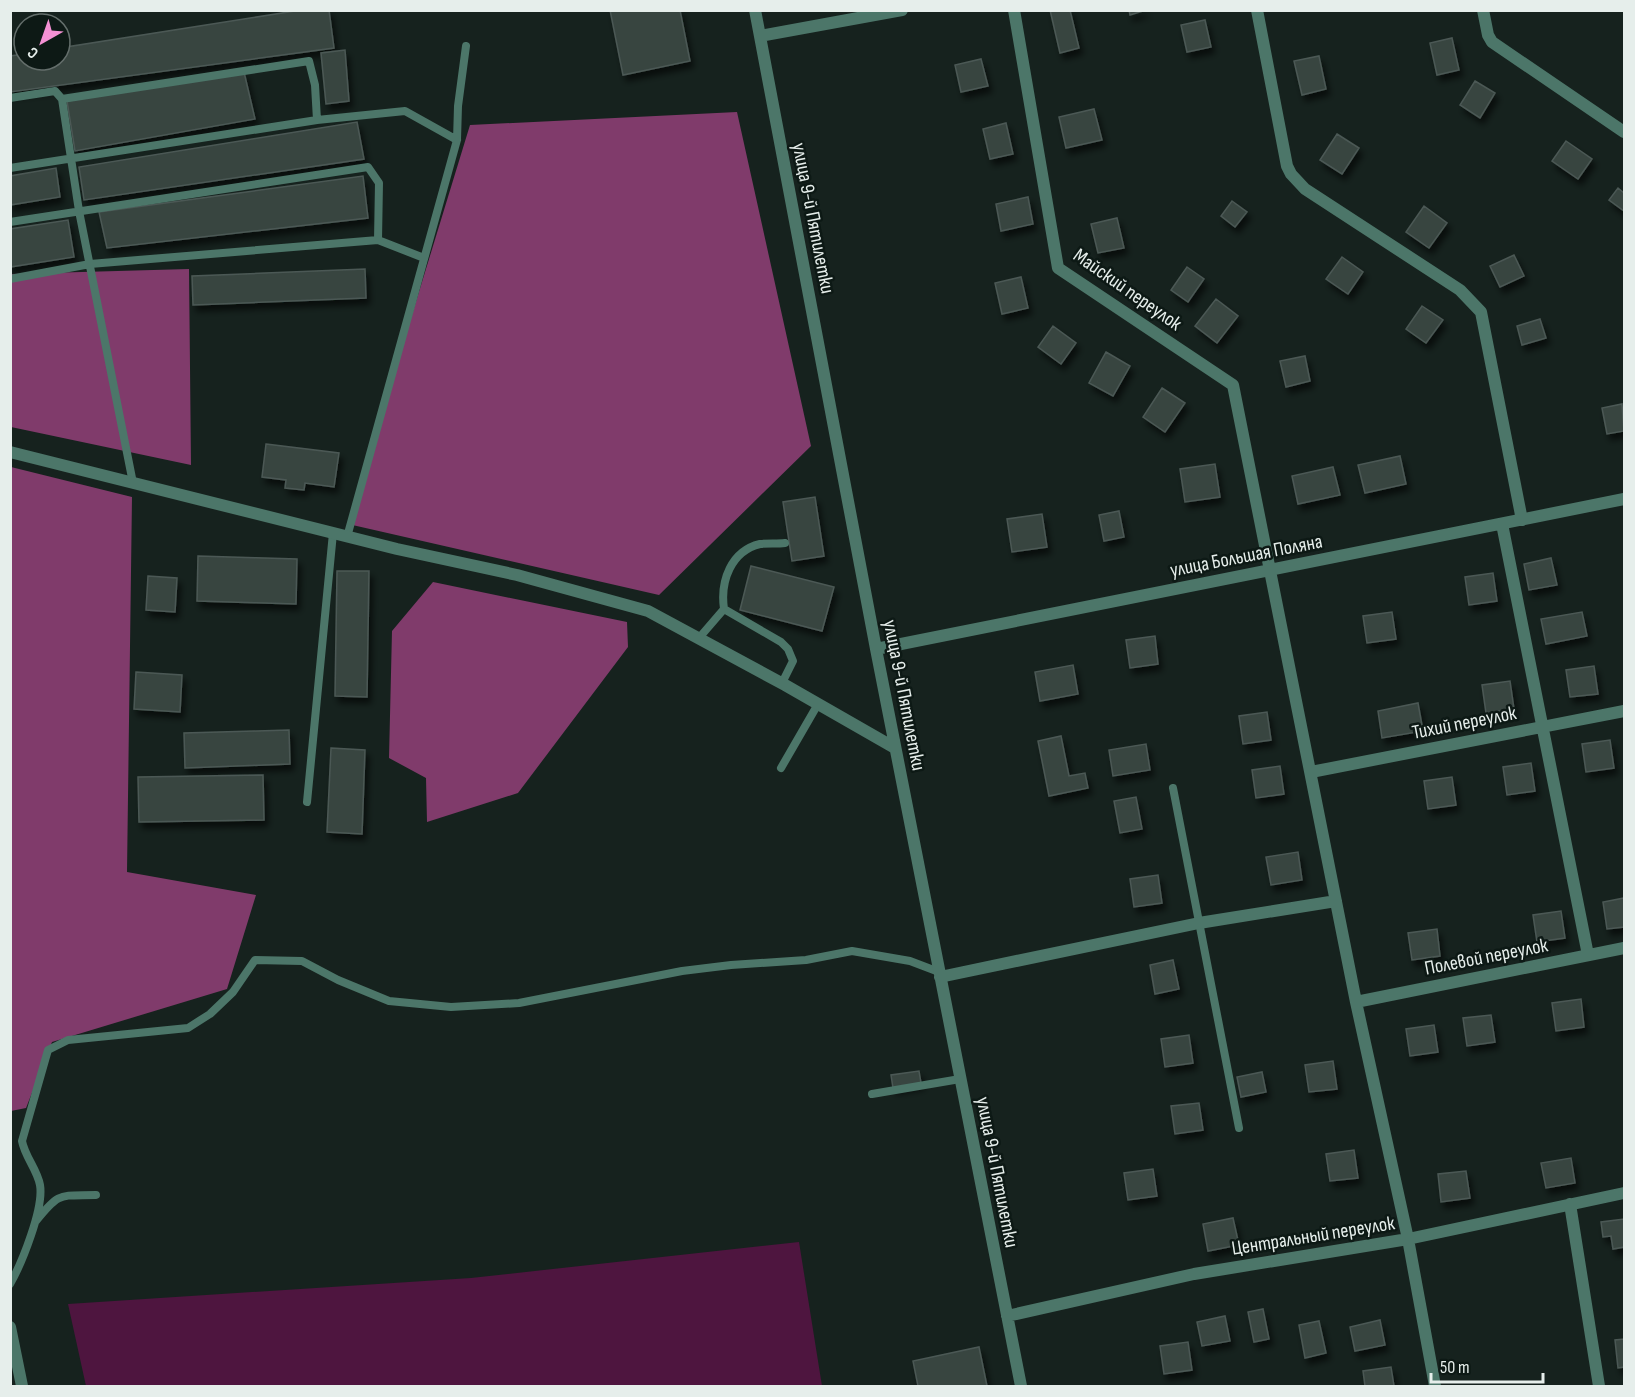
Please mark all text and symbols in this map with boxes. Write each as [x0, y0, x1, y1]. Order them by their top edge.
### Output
north arrow [12, 12, 72, 72]
text: С [24, 42, 43, 62]
street label: улица 9-й Пятилетки [787, 141, 839, 296]
street label: Майский переулок [1069, 244, 1187, 336]
street label: улица Большая Поляна [1168, 529, 1324, 583]
street label: улица 9-й Пятилетки [878, 618, 930, 773]
street label: Тихий переулок [1410, 701, 1519, 745]
street label: Полевой переулок [1422, 933, 1550, 981]
street label: улица 9-й Пятилетки [971, 1095, 1023, 1250]
street label: Центральный переулок [1230, 1211, 1397, 1261]
scale bar [1431, 1346, 1544, 1384]
text: 50 m [1440, 1357, 1470, 1378]

